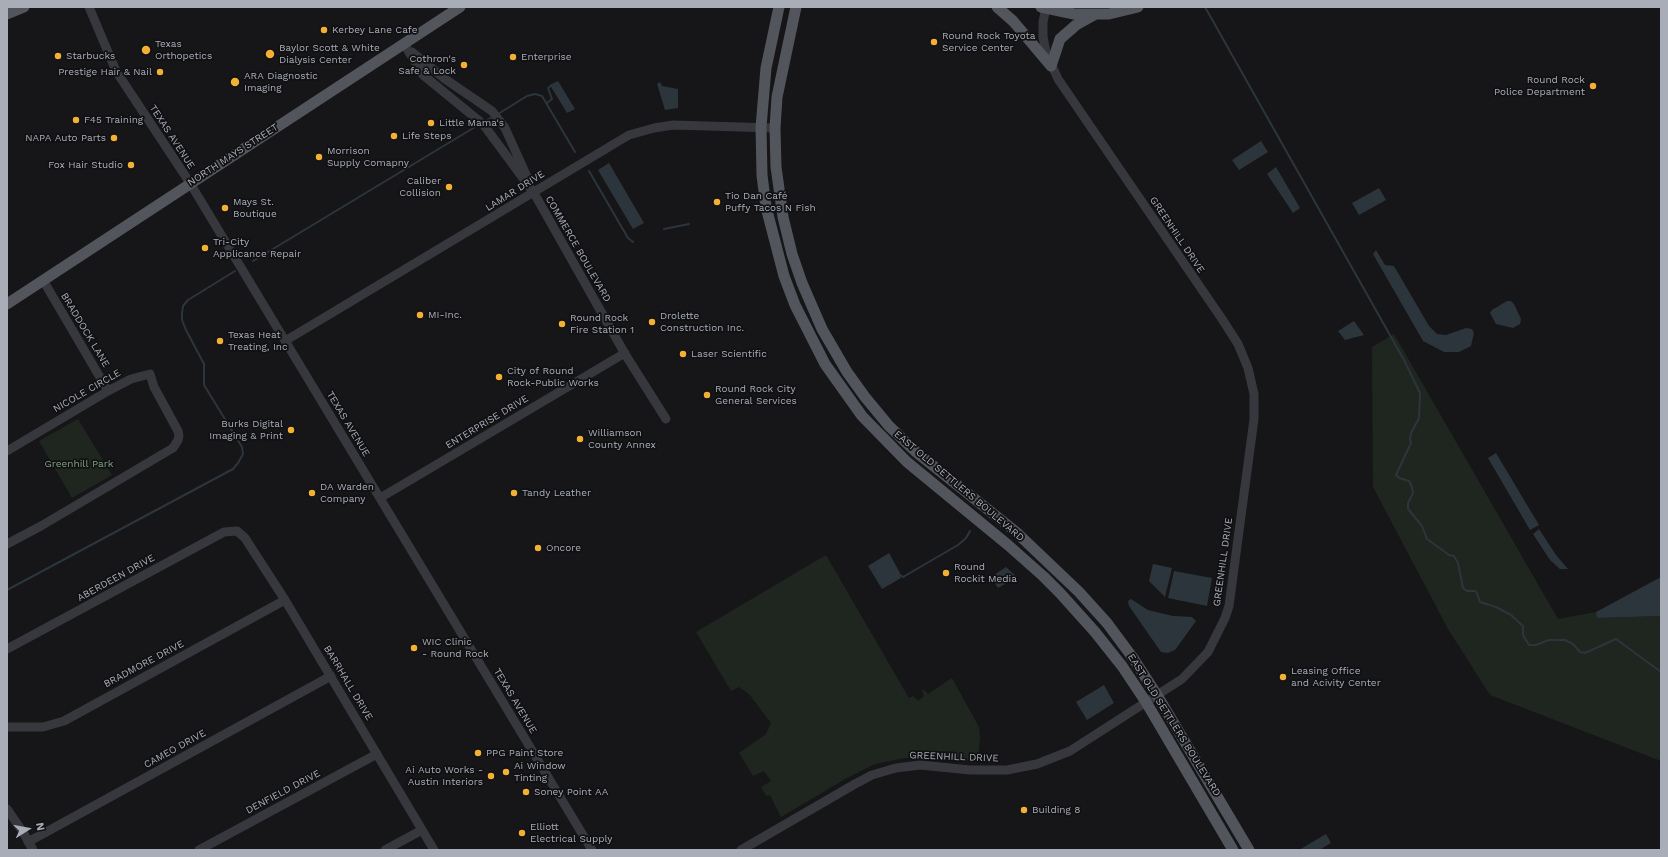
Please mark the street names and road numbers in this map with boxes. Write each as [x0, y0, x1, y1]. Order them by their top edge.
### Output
street label: TEXAS AVENUE [147, 103, 197, 171]
street label: NORTH MAYS STREET [185, 121, 281, 189]
street label: LAMAR DRIVE [483, 168, 547, 214]
street label: COMMERCE BOULEVARD [543, 194, 613, 304]
street label: GREENHILL DRIVE [1147, 195, 1207, 275]
street label: BRADDOCK LANE [58, 291, 112, 369]
street label: NICOLE CIRCLE [51, 367, 123, 415]
street label: TEXAS AVENUE [324, 389, 372, 459]
street label: ENTERPRISE DRIVE [443, 393, 531, 451]
street label: EAST OLD SETTLERS BOULEVARD [892, 428, 1026, 544]
street label: GREENHILL DRIVE [1211, 517, 1235, 607]
street label: ABERDEEN DRIVE [75, 552, 157, 604]
street label: BRADMORE DRIVE [102, 638, 186, 690]
street label: BARRHALL DRIVE [321, 643, 375, 723]
street label: EAST OLD SETTLERS BOULEVARD [1125, 651, 1223, 799]
street label: TEXAS AVENUE [491, 666, 539, 736]
street label: CAMEO DRIVE [142, 727, 208, 771]
street label: GREENHILL DRIVE [909, 749, 999, 765]
street label: DENFIELD DRIVE [244, 767, 322, 817]

